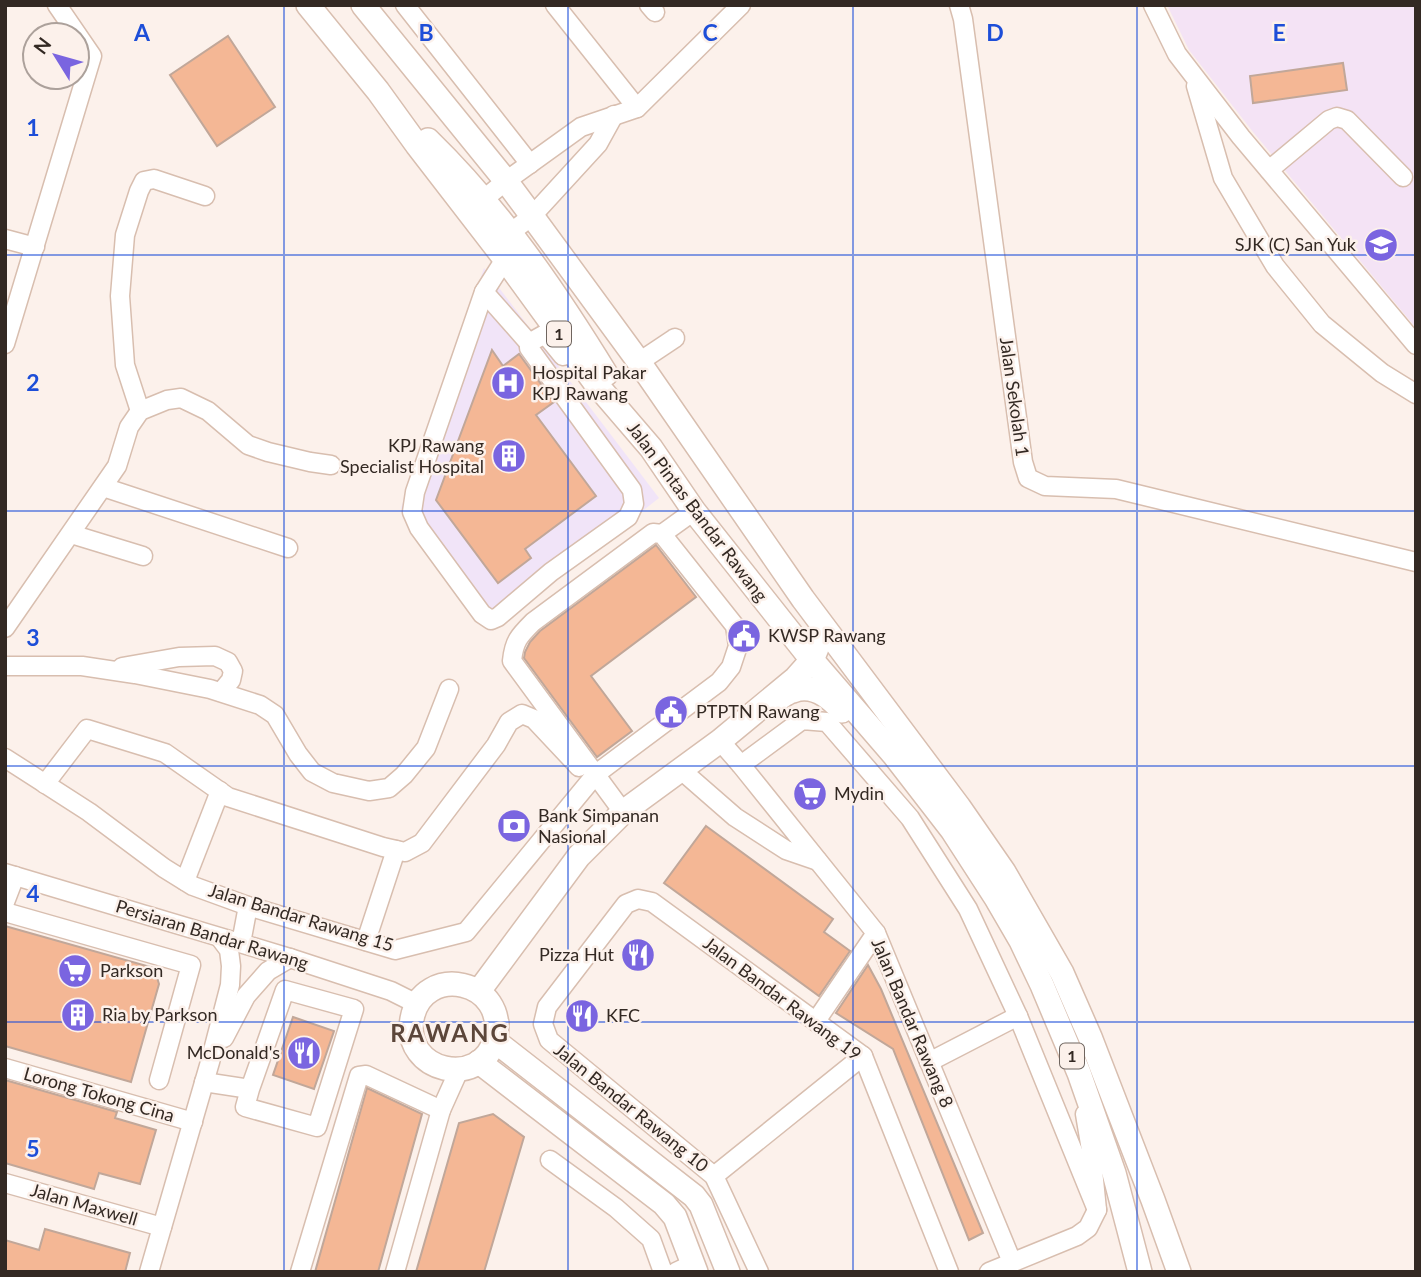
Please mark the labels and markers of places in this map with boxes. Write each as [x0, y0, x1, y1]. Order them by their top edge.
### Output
school or university icon: SJK (C) San Yuk [1362, 226, 1400, 264]
place label: SJK (C) San Yuk [1235, 233, 1357, 255]
place label: Hospital Pakar KPJ Rawang [532, 361, 647, 404]
hospital icon: Hospital Pakar KPJ Rawang [489, 364, 527, 402]
place label: KPJ Rawang Specialist Hospital [340, 434, 484, 477]
building icon: KPJ Rawang Specialist Hospital [490, 437, 528, 475]
public building icon: KWSP Rawang [725, 617, 763, 655]
place label: KWSP Rawang [768, 624, 886, 646]
public building icon: PTPTN Rawang [652, 693, 690, 731]
place label: PTPTN Rawang [696, 700, 820, 722]
supermarket icon: Mydin [791, 775, 829, 813]
place label: Mydin [834, 782, 884, 804]
place label: Bank Simpanan Nasional [538, 804, 659, 847]
bank icon: Bank Simpanan Nasional [495, 807, 533, 845]
restaurant icon: Pizza Hut [619, 936, 657, 974]
place label: Pizza Hut [539, 943, 615, 965]
supermarket icon: Parkson [56, 952, 94, 990]
place label: Parkson [100, 959, 163, 981]
building icon: Ria by Parkson [59, 996, 97, 1034]
restaurant icon: KFC [563, 997, 601, 1035]
place label: Ria by Parkson [102, 1003, 218, 1025]
place label: KFC [606, 1004, 640, 1026]
restaurant icon: McDonald's [285, 1034, 323, 1072]
place label: McDonald's [187, 1041, 280, 1063]

